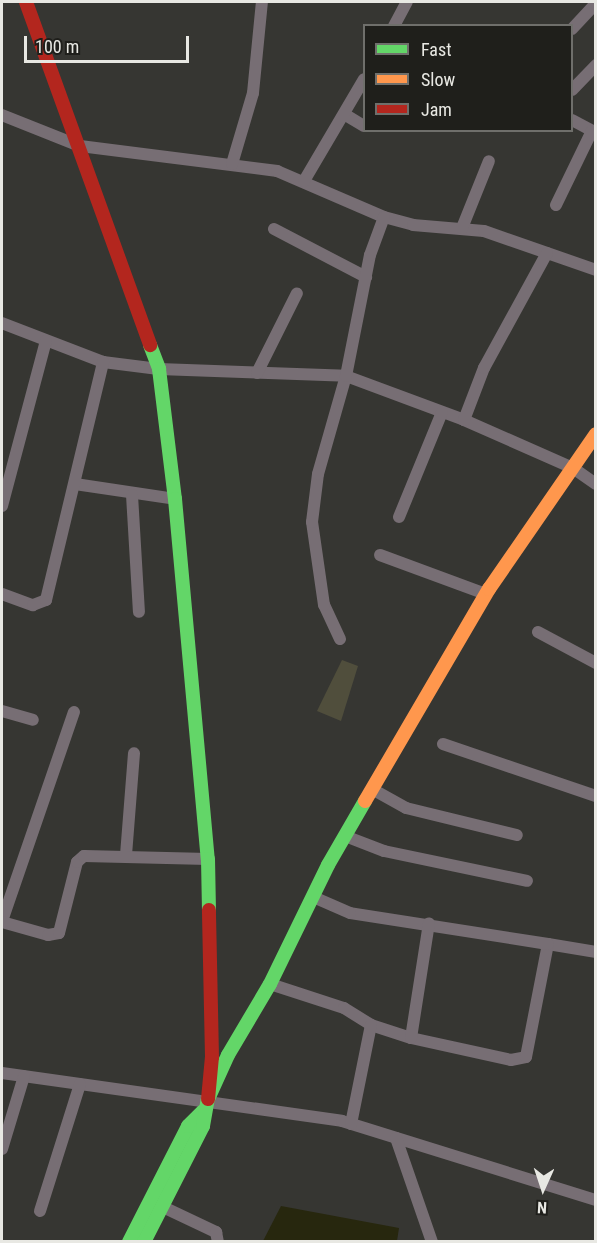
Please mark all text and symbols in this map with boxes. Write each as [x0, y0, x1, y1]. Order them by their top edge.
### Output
scale bar [27, 24, 192, 62]
legend [363, 24, 573, 132]
text: 100 m [35, 36, 79, 57]
text: Fast [421, 39, 452, 60]
text: Slow [421, 69, 455, 90]
text: Jam [421, 99, 452, 120]
north arrow [513, 1159, 573, 1219]
text: N [537, 1198, 547, 1217]

